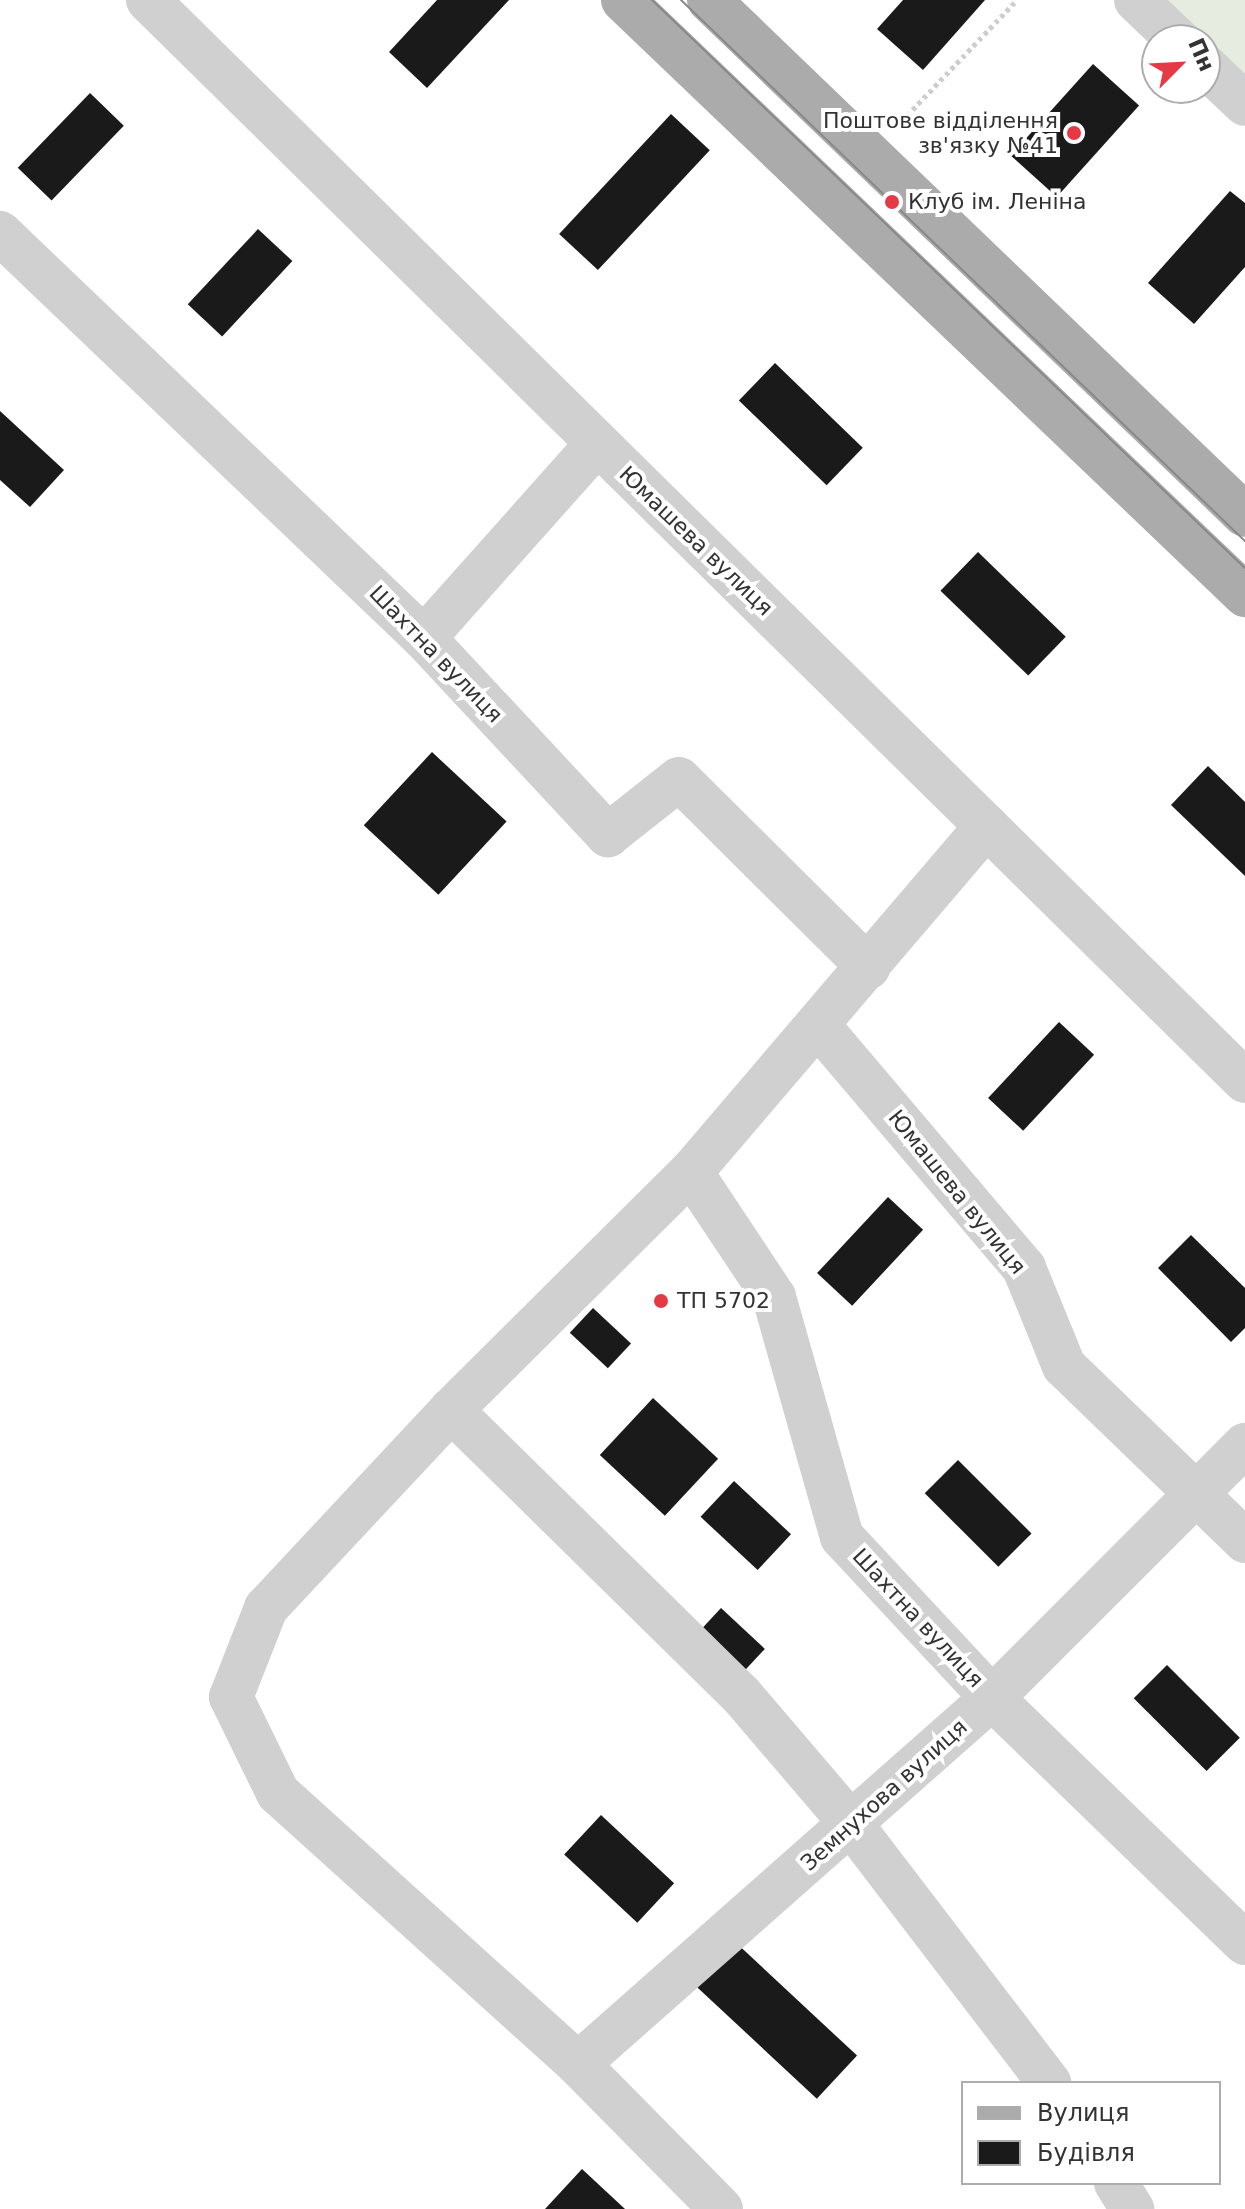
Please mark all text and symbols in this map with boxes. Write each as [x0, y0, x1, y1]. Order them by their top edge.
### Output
north arrow [1141, 24, 1221, 104]
text: Пн [1183, 34, 1220, 75]
place label: Поштове відділення зв'язку №41 [823, 107, 1058, 158]
marker: Поштове відділення зв'язку №41 [1065, 124, 1083, 142]
place label: Клуб ім. Леніна [908, 189, 1086, 215]
marker: Клуб ім. Леніна [883, 193, 901, 211]
street label: Юмашева вулиця [614, 461, 778, 621]
street label: Шахтна вулиця [364, 580, 508, 728]
street label: Юмашева вулиця [883, 1105, 1031, 1279]
place label: ТП 5702 [677, 1288, 770, 1314]
marker: ТП 5702 [652, 1292, 670, 1310]
street label: Шахтна вулиця [847, 1543, 989, 1693]
street label: Земнухова вулиця [796, 1714, 972, 1876]
legend [961, 2081, 1221, 2185]
text: Вулиця [1037, 2099, 1129, 2127]
text: Будівля [1037, 2139, 1135, 2167]

